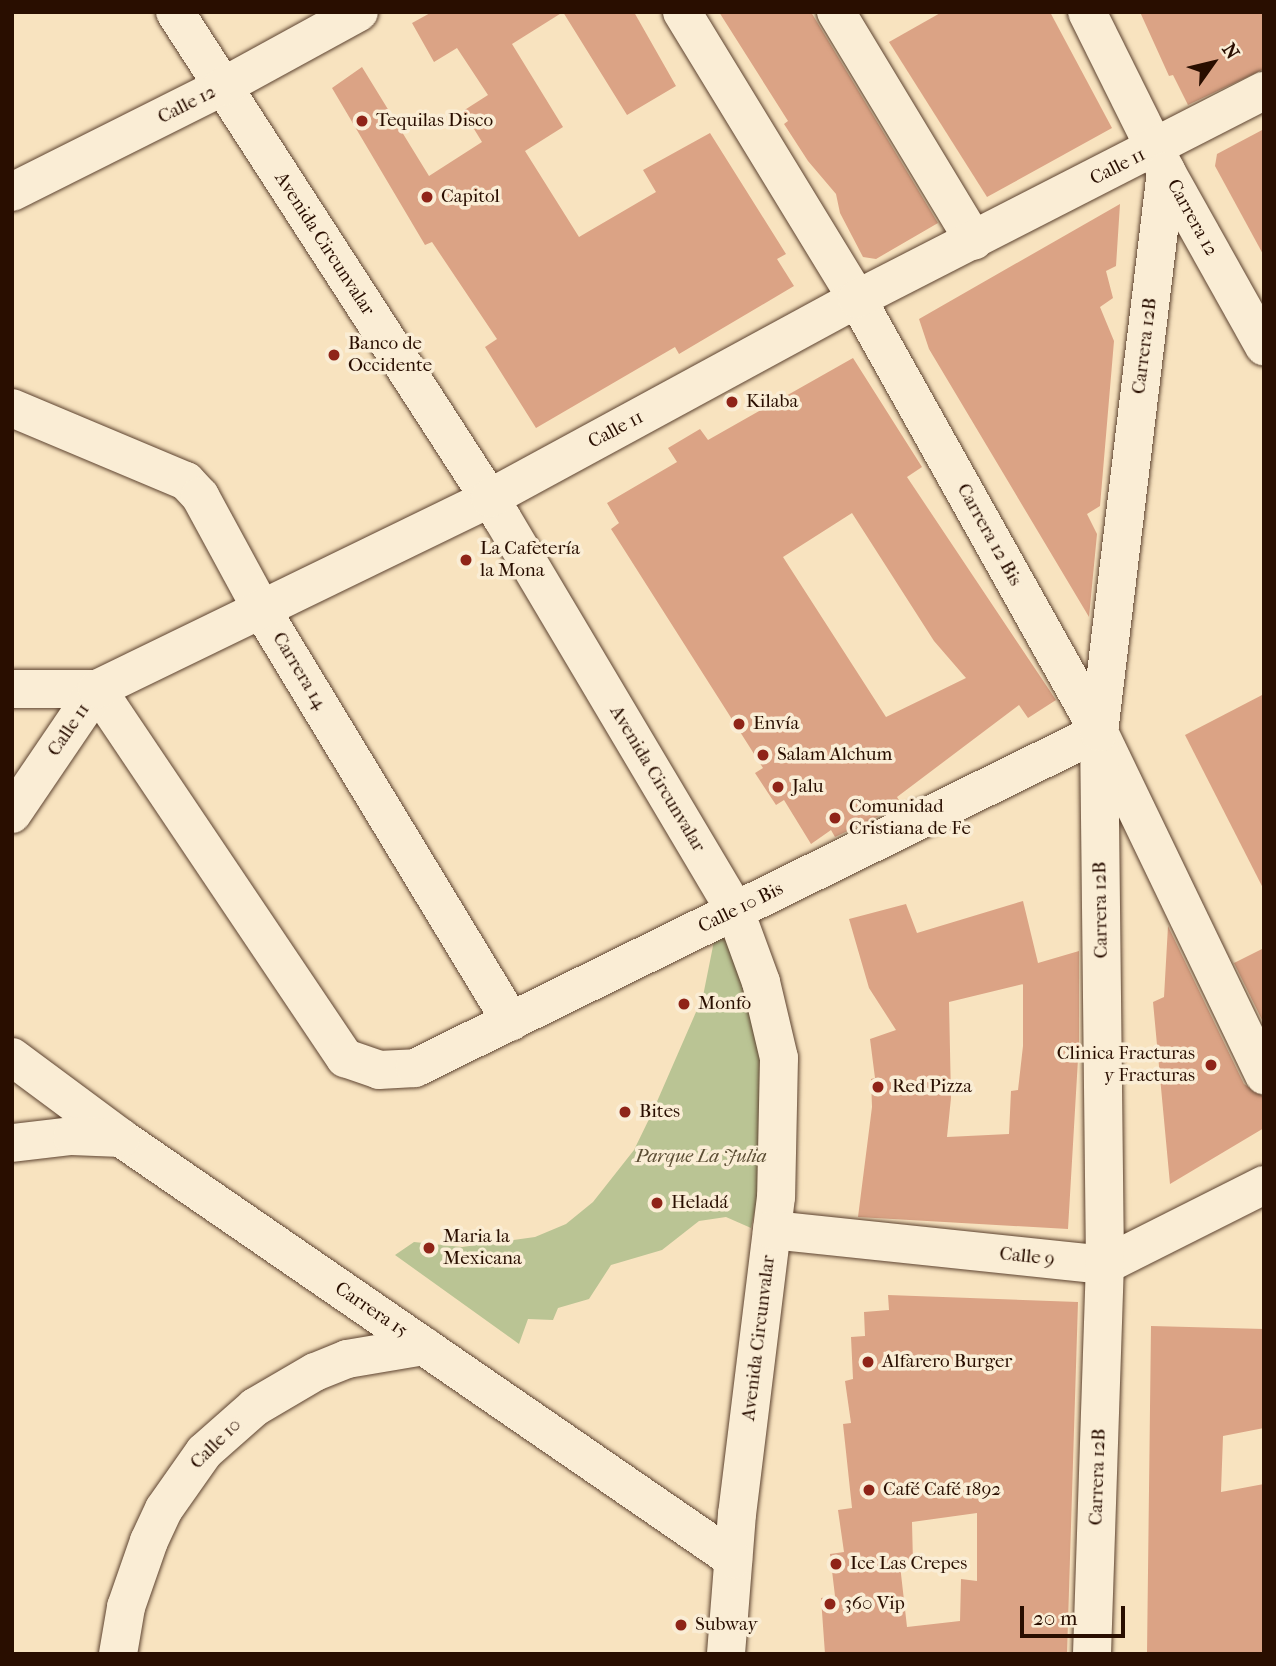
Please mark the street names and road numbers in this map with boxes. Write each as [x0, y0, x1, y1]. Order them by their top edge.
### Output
street label: Calle 12 [154, 81, 220, 129]
street label: Calle 11 [1087, 143, 1149, 191]
street label: Avenida Circunvalar [269, 168, 379, 320]
street label: Carrera 12 [1162, 176, 1222, 260]
street label: Carrera 12B [1128, 297, 1162, 395]
street label: Calle 11 [585, 406, 647, 454]
street label: Carrera 12 Bis [951, 480, 1027, 590]
street label: Carrera 14 [267, 628, 331, 714]
street label: Calle 11 [43, 699, 95, 761]
street label: Avenida Circunvalar [604, 702, 710, 856]
street label: Carrera 12B [1089, 861, 1113, 959]
street label: Calle 10 Bis [695, 878, 787, 938]
street label: Calle 9 [998, 1243, 1056, 1271]
street label: Avenida Circunvalar [738, 1254, 780, 1422]
street label: Carrera 15 [330, 1277, 412, 1343]
street label: Calle 10 [186, 1414, 246, 1474]
street label: Carrera 12B [1085, 1428, 1111, 1526]

